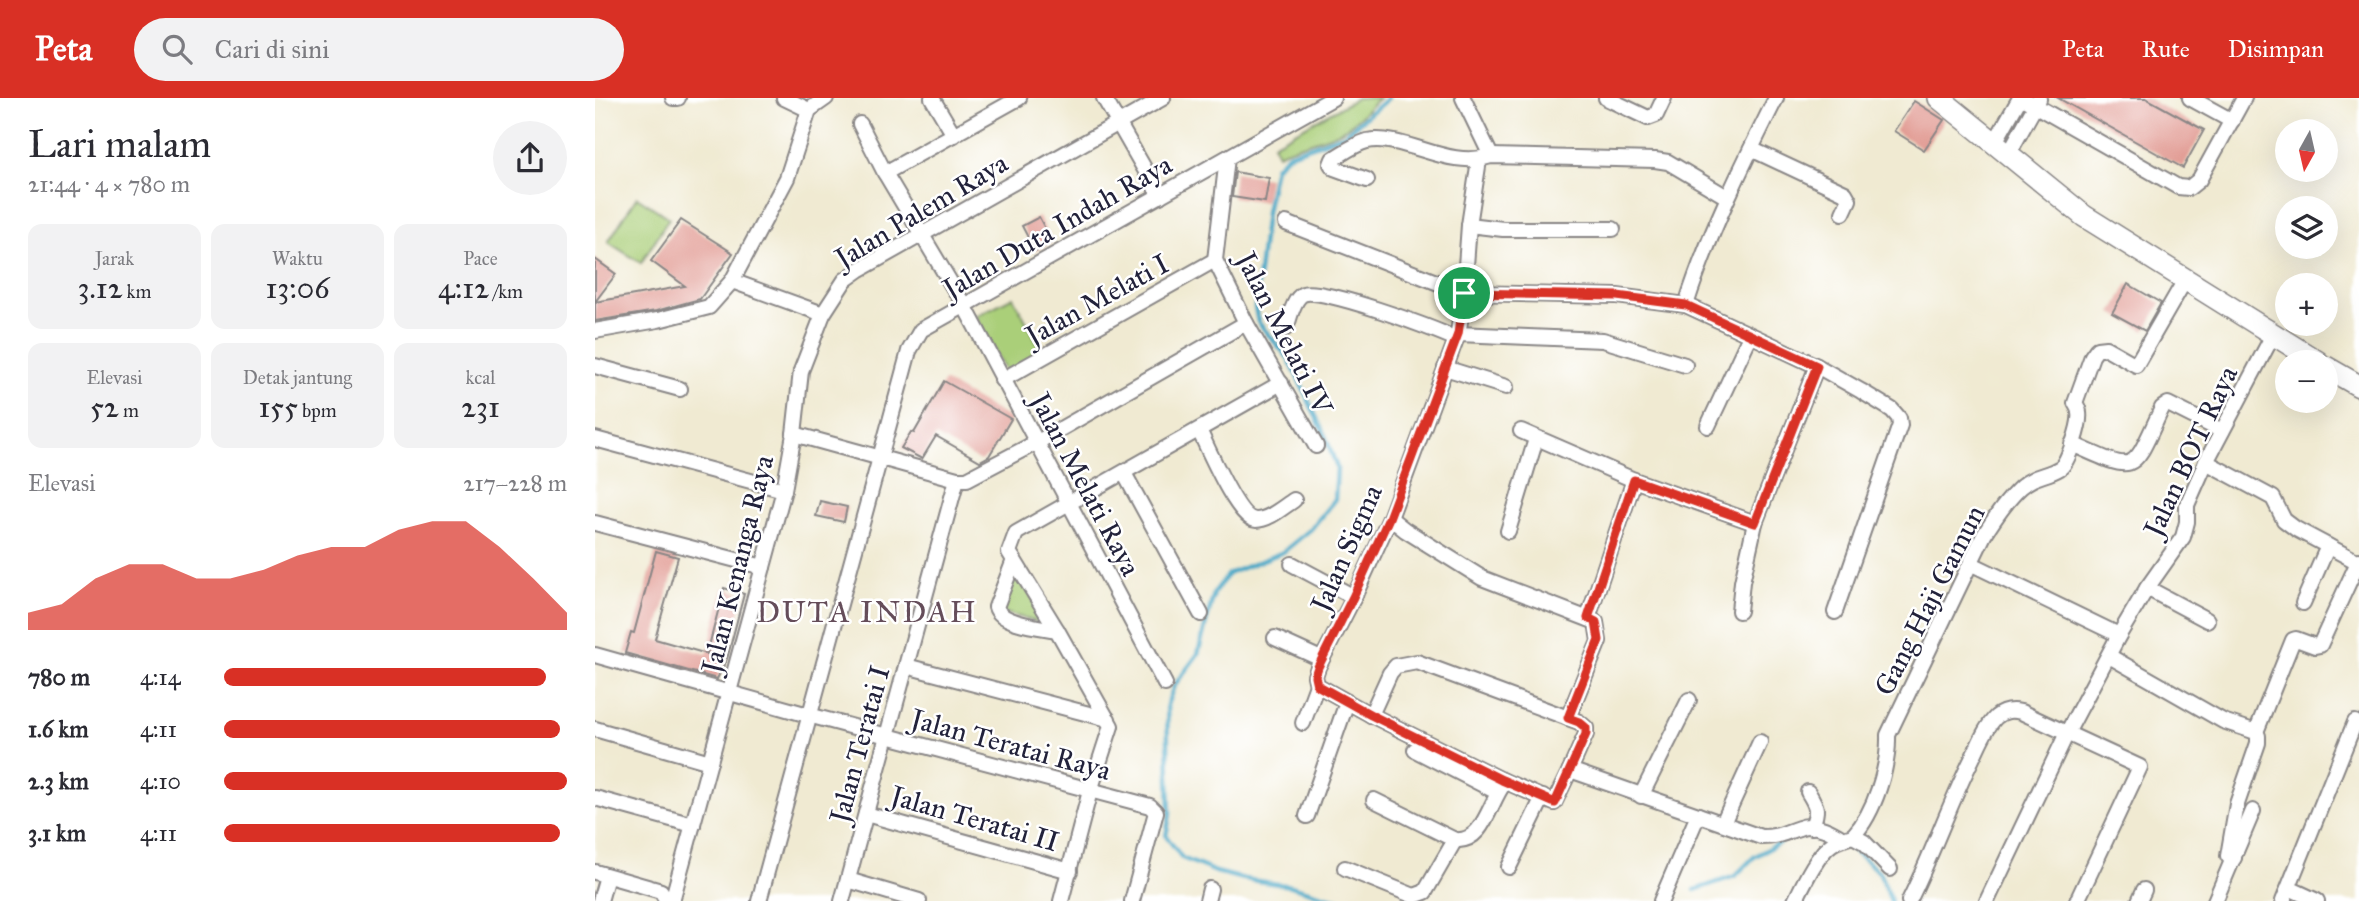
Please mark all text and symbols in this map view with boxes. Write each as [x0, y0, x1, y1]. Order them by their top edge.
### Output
search box [134, 18, 624, 81]
text: Peta [35, 29, 92, 69]
icon: search [158, 30, 196, 68]
text: Cari di sini [214, 33, 329, 65]
text: Peta [2062, 34, 2104, 64]
text: Rute [2142, 34, 2190, 64]
text: Disimpan [2228, 34, 2324, 64]
north arrow [2275, 119, 2338, 182]
map controls [2275, 119, 2338, 413]
text: Lari malam [28, 121, 211, 167]
button: share [493, 121, 567, 195]
street label: Jalan Palem Raya [826, 145, 1014, 277]
street label: Jalan Duta Indah Raya [934, 147, 1178, 308]
text: 21:44 · 4 × 780 m [28, 170, 190, 198]
button: layers [2275, 196, 2338, 259]
street label: Jalan Melati IV [1227, 243, 1341, 422]
street label: Jalan Melati I [1017, 246, 1175, 355]
text: Jarak [95, 247, 134, 270]
text: Waktu [272, 247, 323, 270]
text: Pace [463, 247, 498, 270]
pin [1434, 263, 1494, 323]
text: 3.12 [78, 270, 123, 306]
text: 13:06 [265, 270, 330, 306]
text: 4:12 [438, 270, 489, 306]
button: + [2275, 273, 2338, 336]
icon: arrive [1445, 274, 1483, 312]
text: km [123, 280, 151, 303]
text: /km [489, 280, 523, 303]
button: − [2275, 350, 2338, 413]
street label: Jalan BOT Raya [2134, 360, 2245, 545]
text: Elevasi [87, 366, 142, 389]
text: Detak jantung [243, 366, 352, 389]
text: kcal [466, 366, 495, 389]
street label: Jalan Melati Raya [1021, 384, 1149, 582]
text: 52 [90, 389, 119, 425]
text: 155 [258, 389, 298, 425]
text: 231 [461, 389, 500, 425]
text: m [119, 399, 139, 422]
text: bpm [298, 399, 337, 422]
street label: Jalan Kenanga Raya [693, 451, 782, 680]
text: Elevasi [28, 469, 96, 497]
text: 217–228 m [463, 469, 567, 497]
street label: Jalan Sigma [1302, 479, 1390, 620]
street label: Gang Haji Gamun [1866, 499, 1992, 701]
district label: DUTA INDAH [756, 594, 978, 630]
street label: Jalan Teratai I [821, 662, 897, 830]
text: 780 m [28, 663, 90, 691]
text: 4:14 [140, 663, 181, 691]
street label: Jalan Teratai Raya [904, 700, 1115, 788]
text: 1.6 km [28, 715, 89, 743]
text: 4:11 [140, 715, 177, 743]
text: 2.3 km [28, 767, 89, 795]
text: 4:10 [140, 767, 181, 795]
street label: Jalan Teratai II [884, 777, 1063, 859]
text: 3.1 km [28, 819, 86, 847]
text: 4:11 [140, 819, 177, 847]

